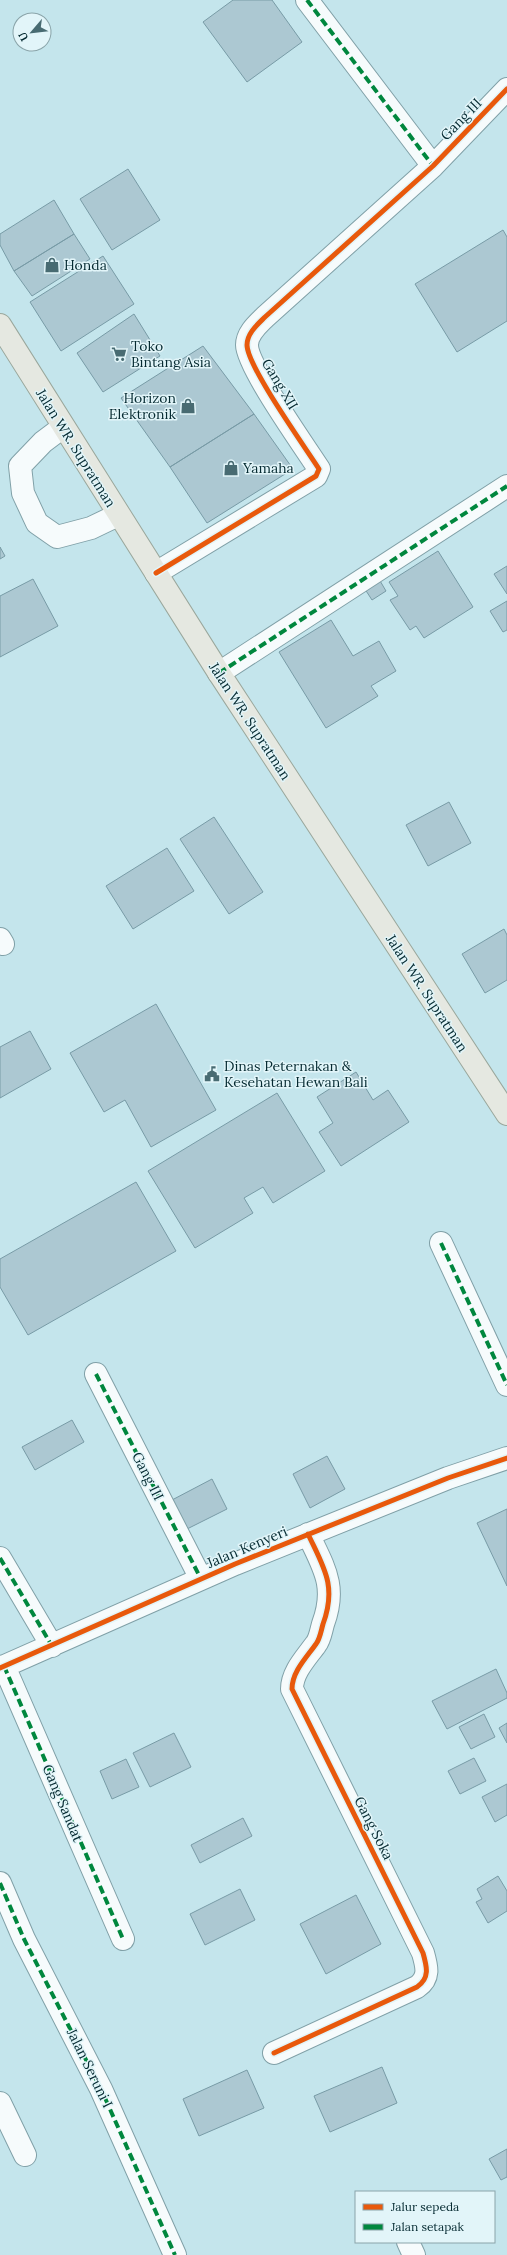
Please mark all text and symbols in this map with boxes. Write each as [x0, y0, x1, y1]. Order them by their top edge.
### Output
north arrow [12, 12, 52, 52]
text: U [15, 29, 31, 44]
street label: Gang III [437, 94, 485, 144]
shop icon: Honda [43, 256, 61, 274]
place label: Honda [64, 256, 107, 274]
place label: Toko Bintang Asia [131, 337, 211, 371]
supermarket icon: Toko Bintang Asia [110, 345, 128, 363]
street label: Gang XII [258, 355, 302, 413]
street label: Jalan WR. Supratman [32, 384, 120, 511]
place label: Horizon Elektronik [109, 389, 176, 423]
shop icon: Horizon Elektronik [179, 397, 197, 415]
shop icon: Yamaha [222, 459, 240, 477]
place label: Yamaha [242, 459, 294, 477]
street label: Jalan WR. Supratman [205, 658, 295, 784]
street label: Jalan WR. Supratman [382, 930, 472, 1056]
place label: Dinas Peternakan & Kesehatan Hewan Bali [224, 1057, 368, 1091]
public building icon: Dinas Peternakan & Kesehatan Hewan Bali [203, 1065, 221, 1083]
street label: Gang III [128, 1449, 168, 1503]
street label: Jalan Kenyeri [203, 1522, 290, 1572]
street label: Gang Sandat [39, 1762, 88, 1845]
street label: Gang Soka [350, 1793, 398, 1863]
street label: Jalan Seruni I [63, 2024, 117, 2111]
legend [355, 2191, 495, 2243]
text: Jalur sepeda [390, 2199, 459, 2214]
text: Jalan setapak [390, 2219, 465, 2234]

